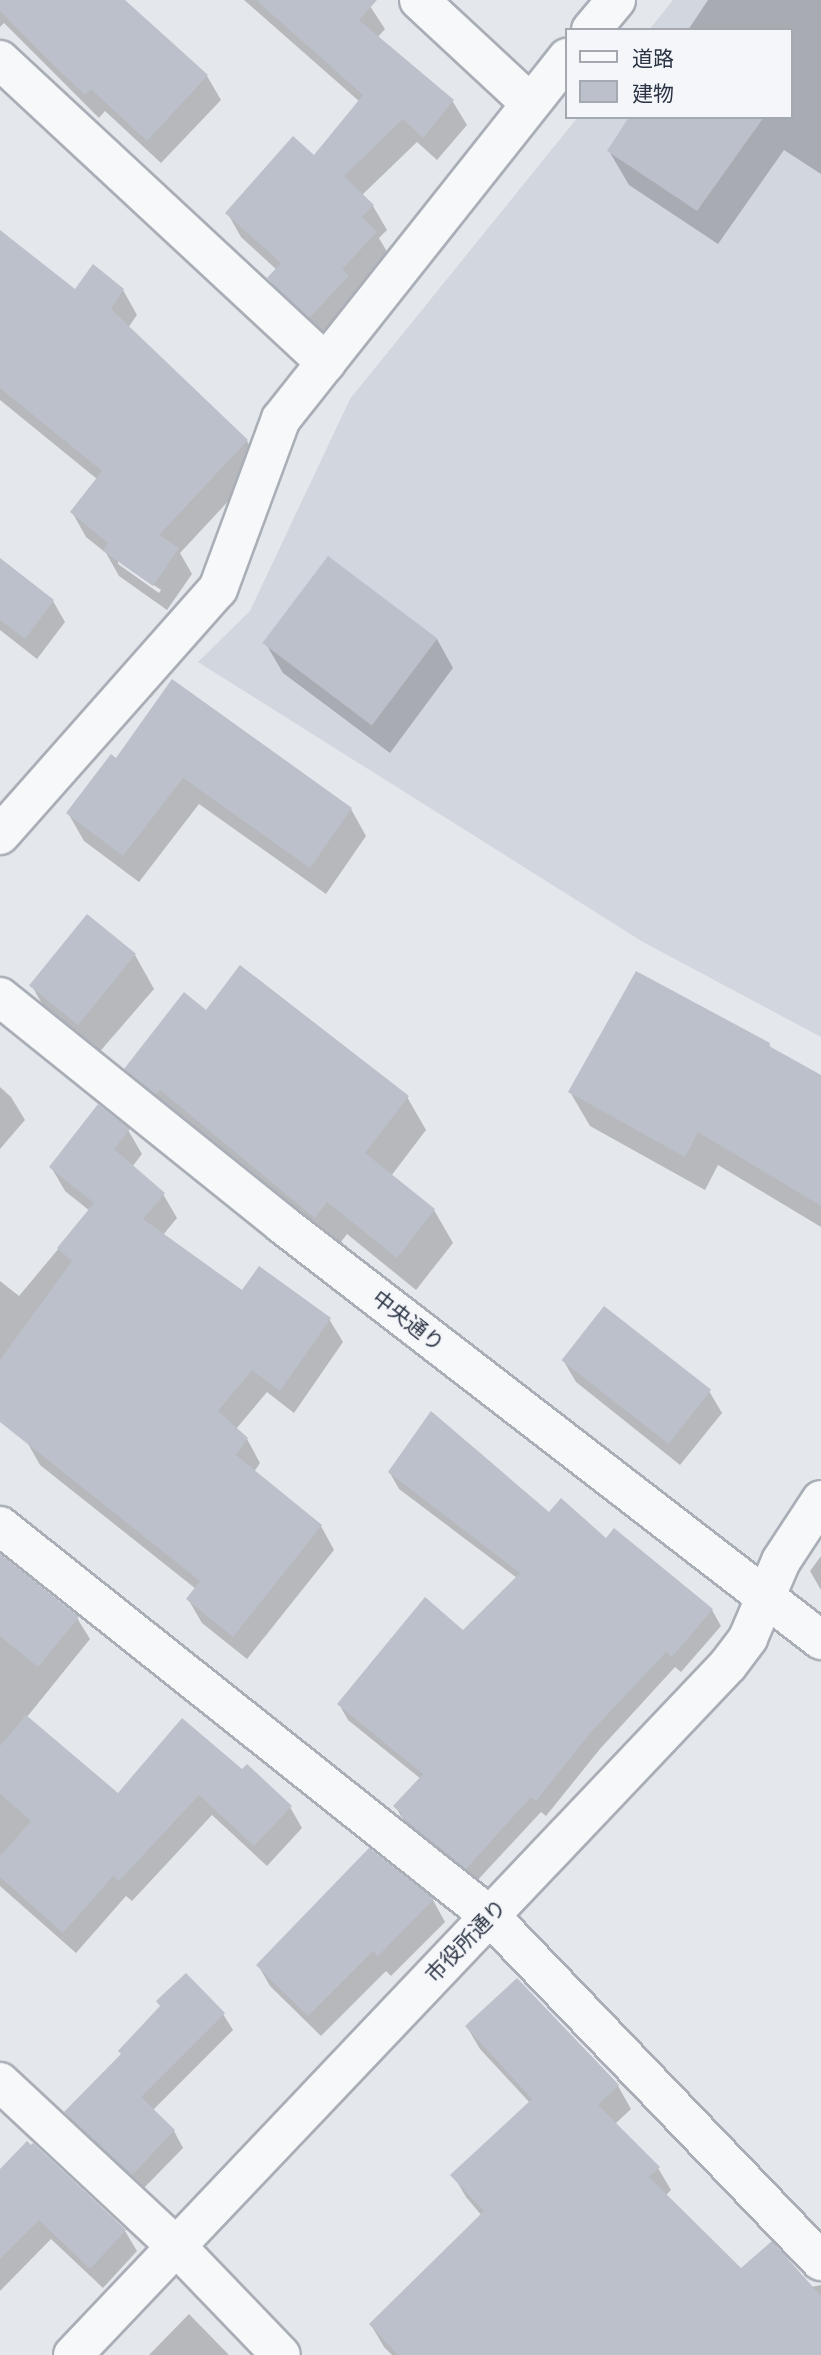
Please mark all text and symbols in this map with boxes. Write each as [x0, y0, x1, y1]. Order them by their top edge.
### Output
legend [566, 28, 793, 119]
text: 道路 [632, 46, 674, 71]
text: 建物 [632, 81, 674, 106]
street label: 中央通り [367, 1285, 449, 1357]
street label: 市役所通り [420, 1894, 512, 1988]

